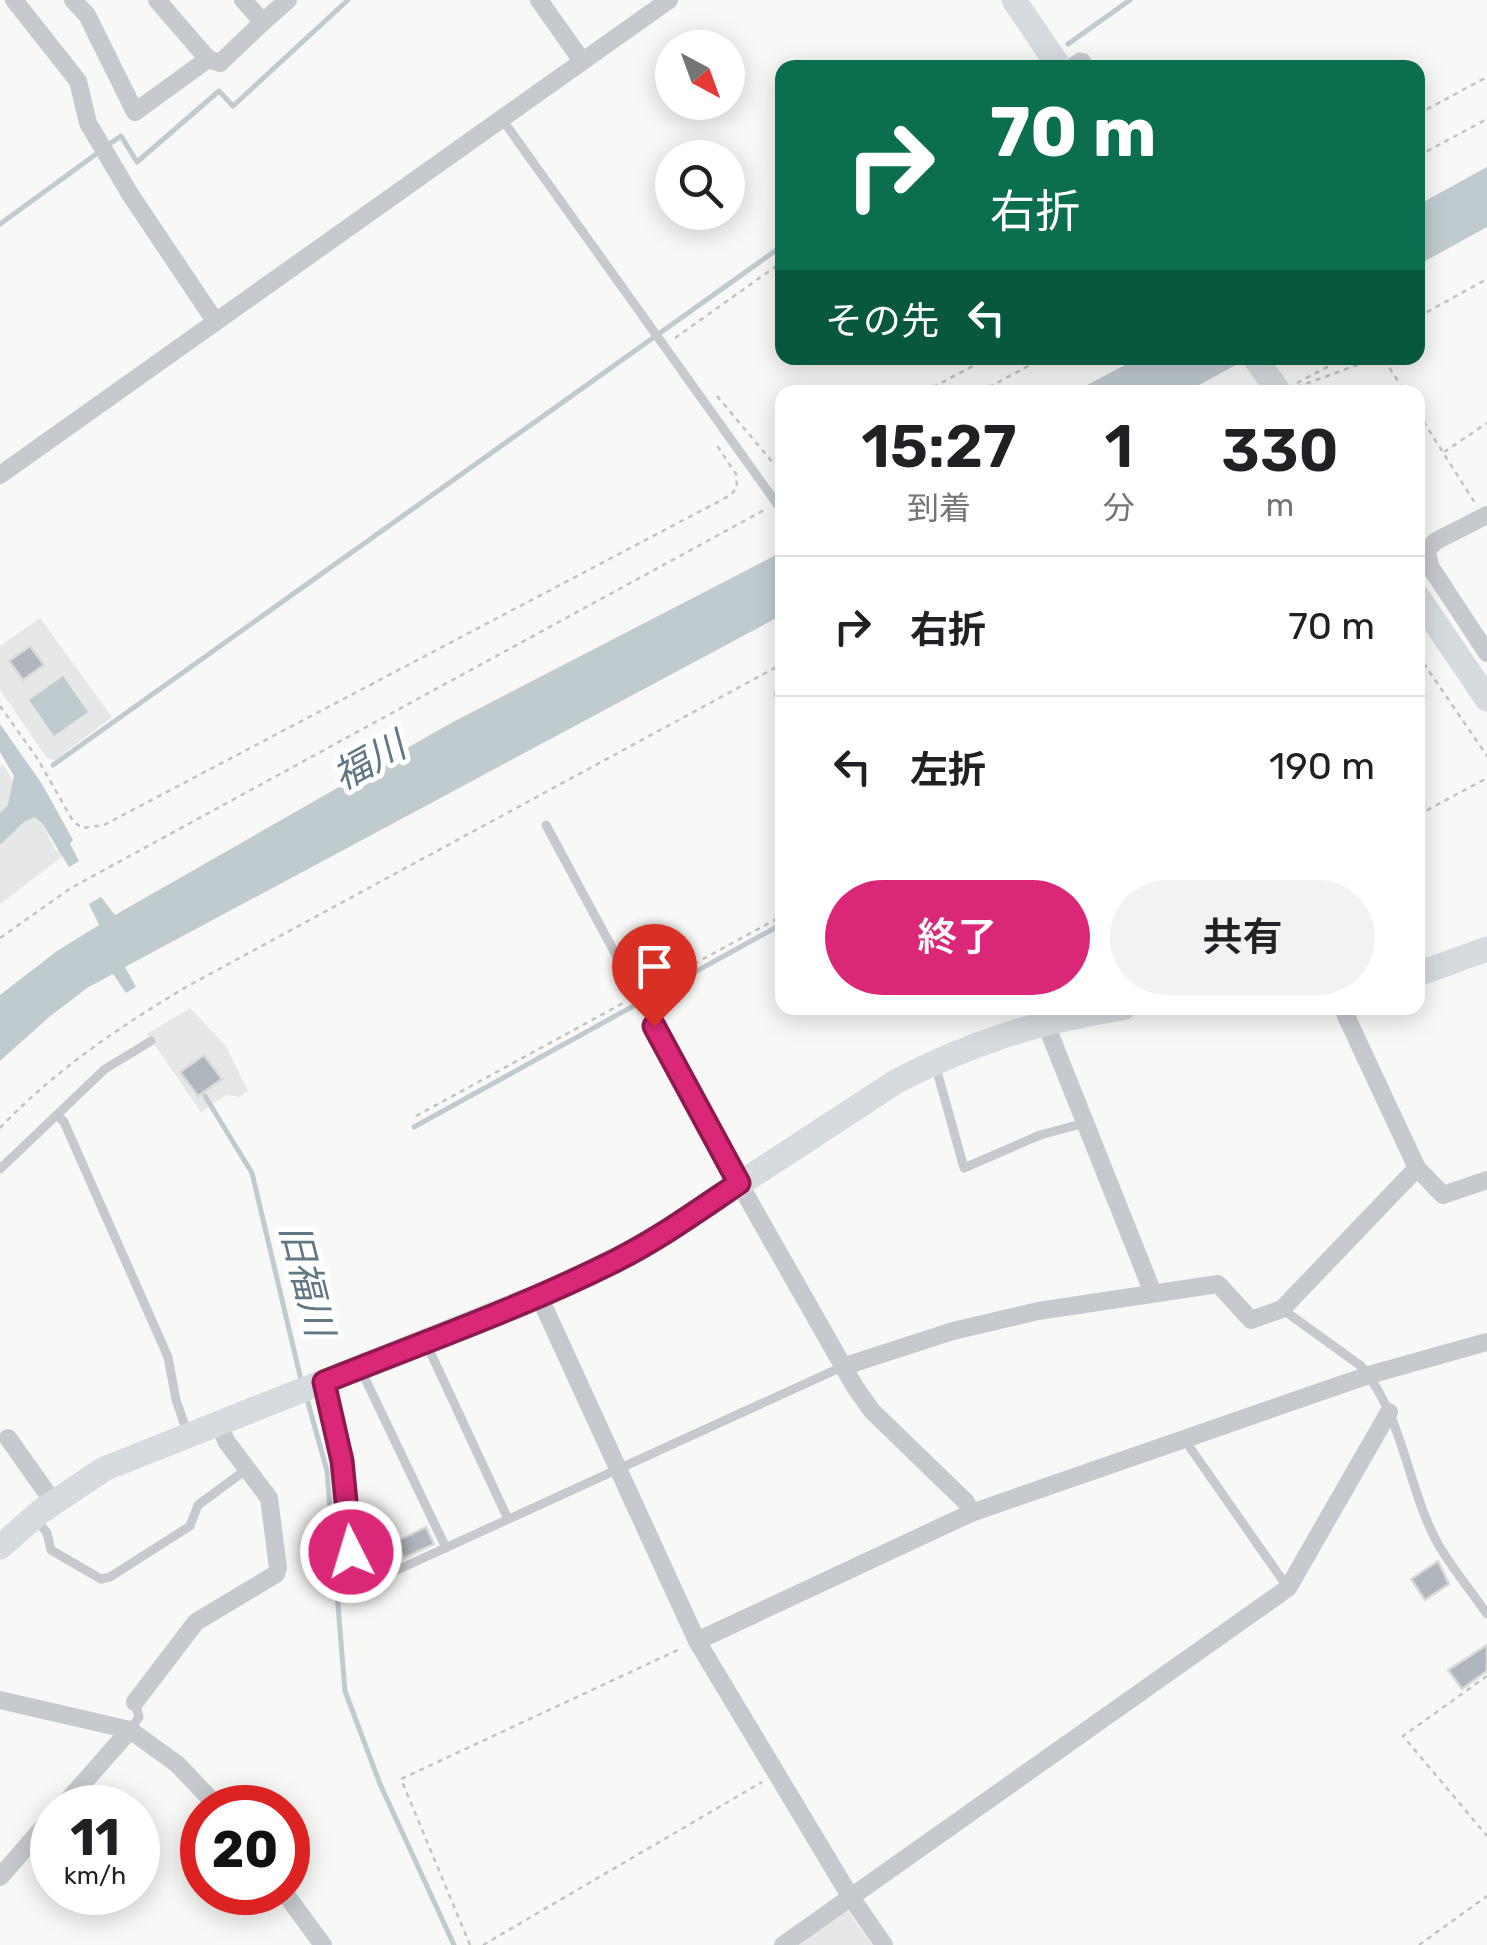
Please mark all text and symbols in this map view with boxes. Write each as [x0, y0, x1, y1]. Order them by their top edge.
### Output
north arrow [655, 30, 745, 120]
map controls [655, 30, 745, 230]
text: 70 m [990, 91, 1157, 174]
icon: right [825, 100, 955, 230]
button: search [655, 140, 745, 230]
text: 右折 [990, 185, 1080, 238]
icon: left [959, 290, 1014, 345]
text: その先 [825, 298, 939, 344]
text: 15:27 [861, 411, 1017, 482]
text: 1 [1105, 411, 1133, 482]
text: 330 [1221, 415, 1339, 486]
text: m [1266, 486, 1294, 524]
text: 到着 [907, 489, 971, 527]
text: 分 [1103, 489, 1135, 527]
icon: right [825, 599, 880, 654]
text: 70 m [1288, 603, 1375, 649]
text: 右折 [910, 607, 986, 653]
water label: 福川 [325, 721, 417, 800]
icon: left [825, 739, 880, 794]
text: 190 m [1269, 743, 1375, 789]
text: 左折 [910, 747, 986, 793]
button: 終了 [825, 880, 1090, 995]
button: 共有 [1110, 880, 1375, 995]
pin [612, 924, 697, 1027]
icon: arrive [627, 939, 682, 994]
water label: 旧福川 [271, 1219, 344, 1345]
position arrow [299, 1500, 403, 1604]
speed limit sign: 20 [180, 1785, 310, 1915]
text: 11 [70, 1808, 120, 1868]
text: km/h [64, 1861, 126, 1890]

